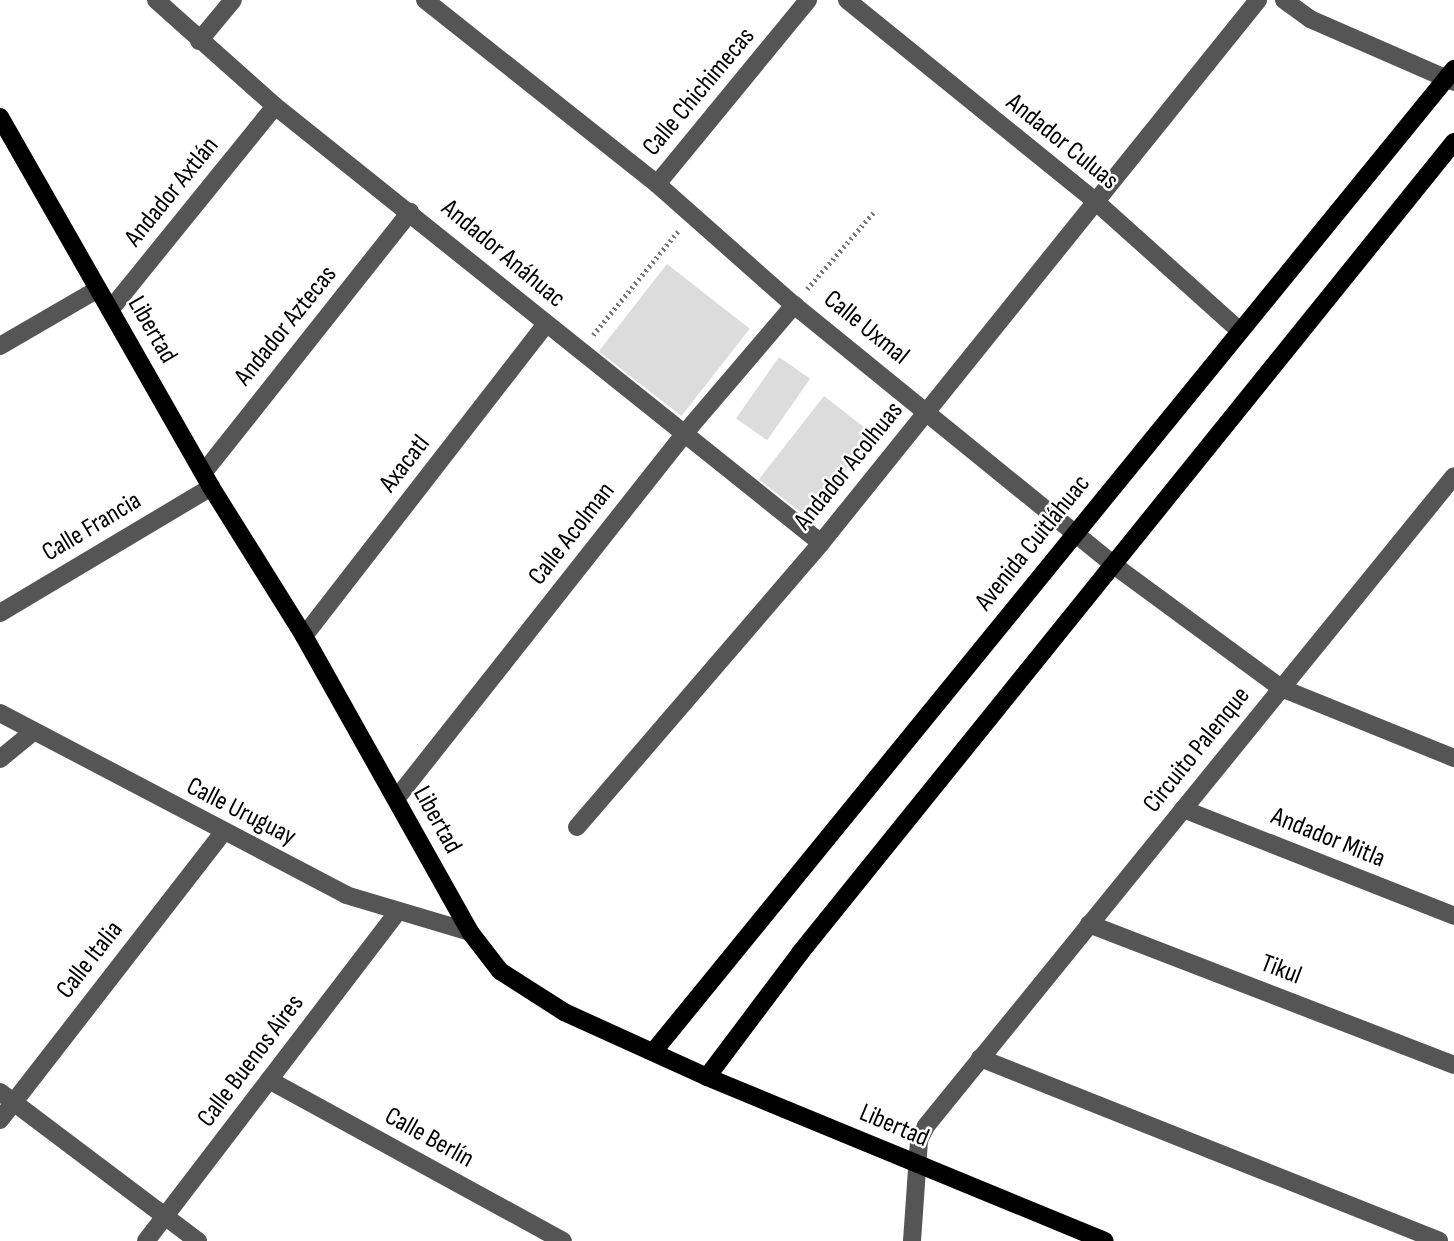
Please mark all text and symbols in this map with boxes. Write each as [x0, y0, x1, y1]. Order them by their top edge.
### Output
street label: Calle Chichimecas [636, 21, 762, 163]
street label: Andador Culuas [1000, 87, 1124, 197]
street label: Andador Axtlán [118, 131, 226, 253]
street label: Andador Anáhuac [435, 193, 571, 315]
street label: Andador Aztecas [228, 260, 344, 392]
street label: Calle Uxmal [817, 284, 915, 372]
street label: Libertad [120, 291, 184, 369]
street label: Andador Acolhuas [788, 396, 910, 536]
street label: Axacatl [373, 429, 437, 499]
street label: Avenida Cuitláhuac [969, 469, 1097, 617]
street label: Calle Acolman [522, 476, 622, 592]
street label: Calle Francia [37, 485, 147, 569]
street label: Circuito Palenque [1137, 681, 1257, 819]
street label: Calle Uruguay [181, 771, 301, 853]
street label: Libertad [406, 781, 468, 859]
street label: Andador Mitla [1267, 801, 1389, 875]
street label: Calle Italia [50, 915, 130, 1005]
street label: Tikul [1256, 948, 1306, 992]
street label: Calle Buenos Aires [191, 989, 311, 1133]
street label: Libertad [855, 1098, 933, 1154]
street label: Calle Berlín [379, 1101, 479, 1175]

